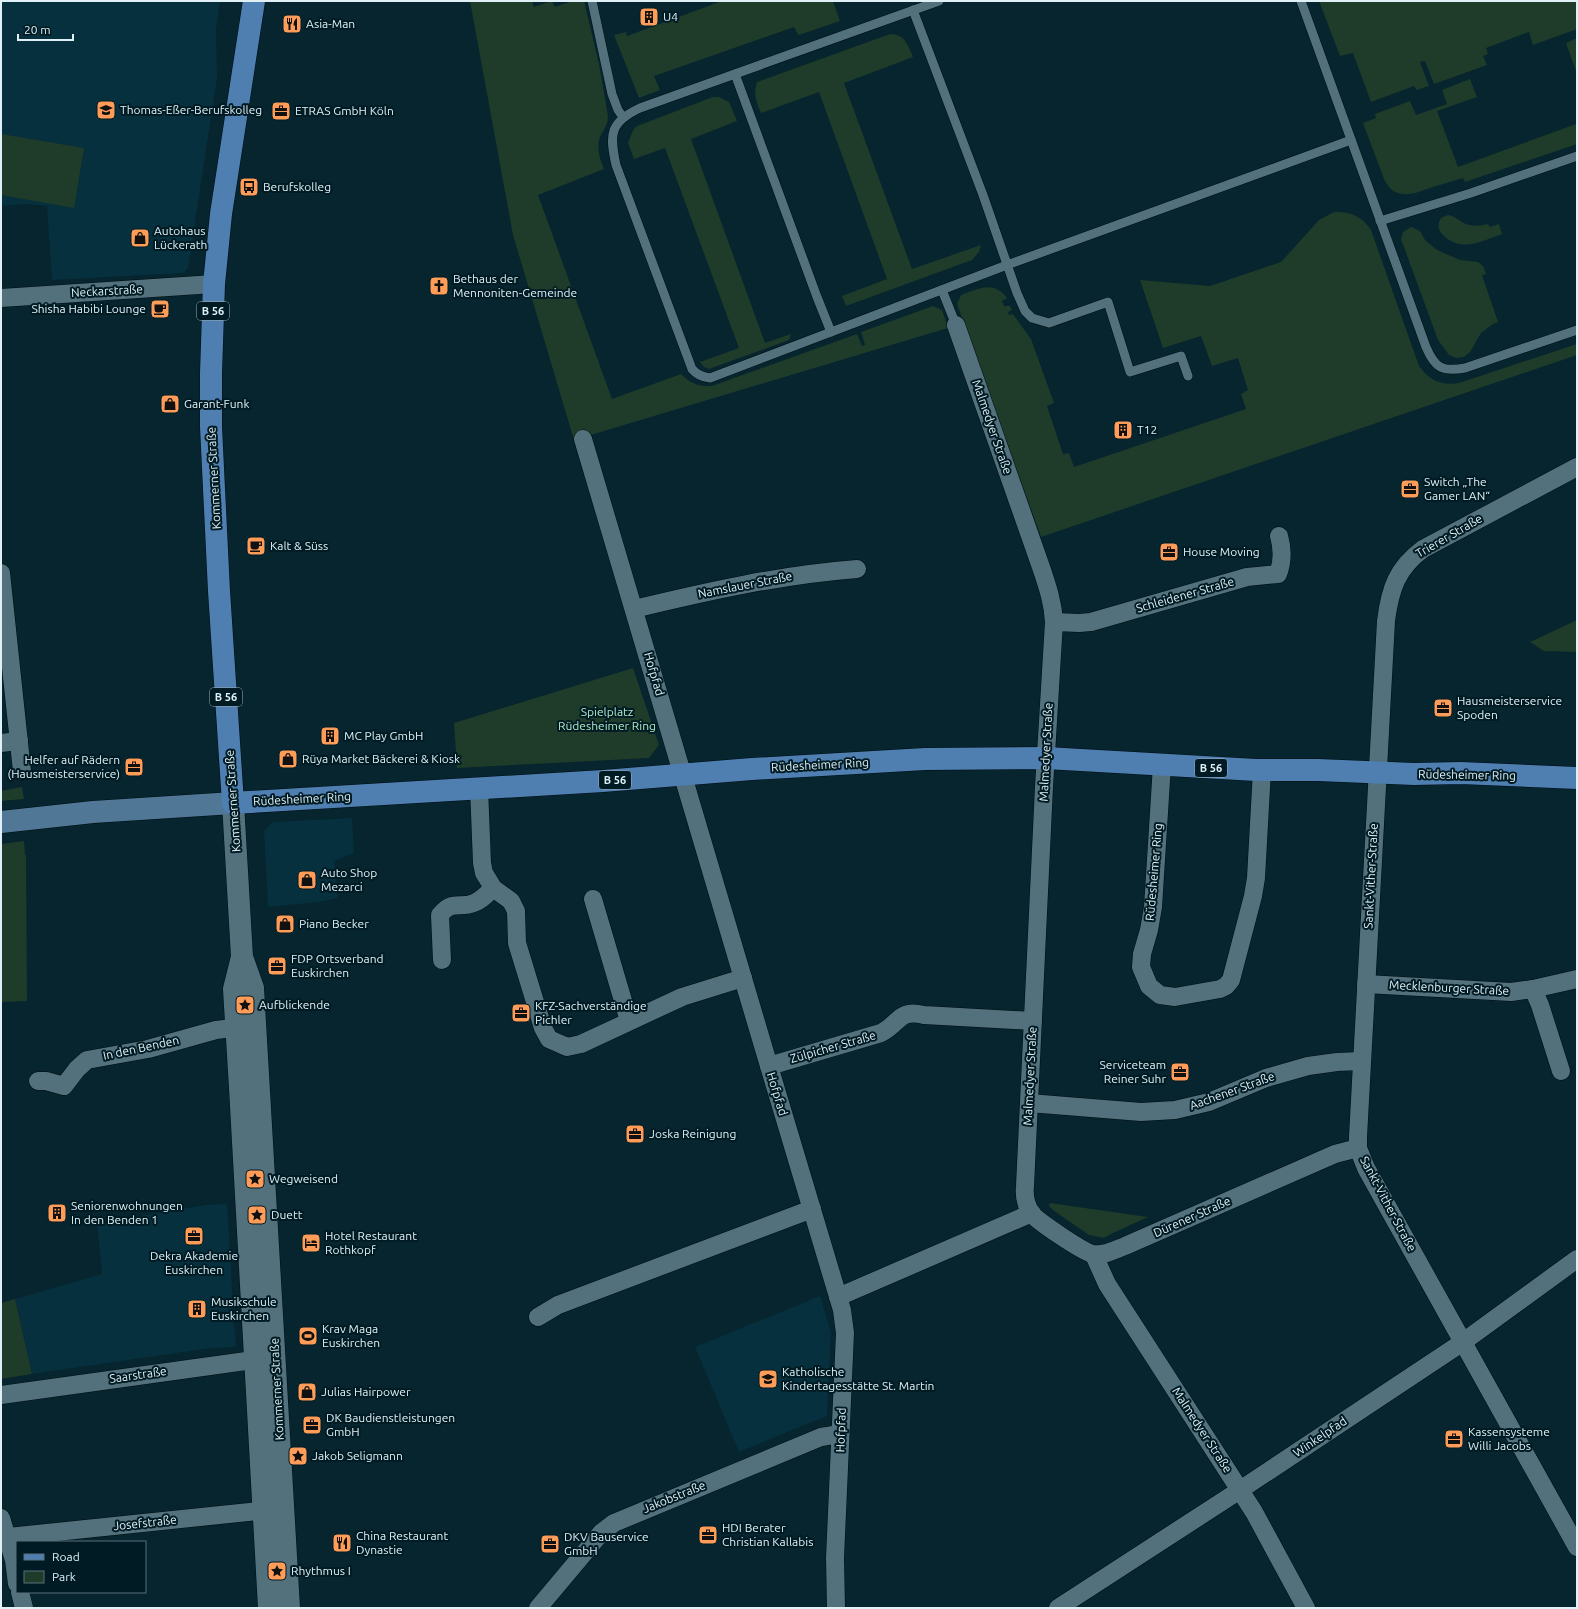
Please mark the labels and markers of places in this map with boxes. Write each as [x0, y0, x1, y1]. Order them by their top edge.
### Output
building icon: U4 [638, 6, 660, 28]
place label: U4 [663, 10, 678, 23]
restaurant icon: Asia-Man [281, 13, 303, 35]
place label: Asia-Man [306, 17, 355, 30]
school or university icon: Thomas-Eßer-Berufskolleg [95, 99, 117, 121]
office icon: ETRAS GmbH Köln [270, 100, 292, 122]
place label: Thomas-Eßer-Berufskolleg [120, 103, 262, 116]
place label: ETRAS GmbH Köln [295, 104, 394, 117]
bus stop icon: Berufskolleg [238, 176, 260, 198]
place label: Berufskolleg [263, 180, 331, 193]
place label: Autohaus Lückerath [154, 224, 207, 251]
shop icon: Autohaus Lückerath [129, 227, 151, 249]
place label: Bethaus der Mennoniten-Gemeinde [453, 272, 577, 299]
church icon: Bethaus der Mennoniten-Gemeinde [428, 275, 450, 297]
cafe icon: Shisha Habibi Lounge [149, 298, 171, 320]
place label: Shisha Habibi Lounge [31, 302, 146, 315]
shop icon: Garant-Funk [159, 393, 181, 415]
place label: Garant-Funk [184, 397, 249, 410]
building icon: T12 [1112, 419, 1134, 441]
place label: T12 [1137, 423, 1157, 436]
place label: Switch „The Gamer LAN“ [1424, 475, 1490, 502]
office icon: Switch „The Gamer LAN“ [1399, 478, 1421, 500]
cafe icon: Kalt & Süss [245, 535, 267, 557]
place label: Kalt & Süss [270, 539, 328, 552]
office icon: House Moving [1158, 541, 1180, 563]
place label: House Moving [1183, 545, 1260, 558]
place label: Hausmeisterservice Spoden [1457, 694, 1562, 721]
office icon: Hausmeisterservice Spoden [1432, 697, 1454, 719]
building icon: MC Play GmbH [319, 725, 341, 747]
place label: MC Play GmbH [344, 729, 423, 742]
shop icon: Rüya Market Bäckerei & Kiosk [277, 748, 299, 770]
place label: Rüya Market Bäckerei & Kiosk [302, 752, 460, 765]
place label: Helfer auf Rädern (Hausmeisterservice) [7, 753, 120, 781]
office icon: Helfer auf Rädern (Hausmeisterservice) [123, 756, 145, 778]
place label: Auto Shop Mezarci [321, 866, 377, 893]
shop icon: Auto Shop Mezarci [296, 869, 318, 891]
shop icon: Piano Becker [274, 913, 296, 935]
place label: Piano Becker [299, 917, 369, 930]
place label: FDP Ortsverband Euskirchen [291, 952, 384, 979]
office icon: FDP Ortsverband Euskirchen [266, 955, 288, 977]
place icon: Aufblickende [234, 994, 256, 1016]
place label: Aufblickende [259, 998, 330, 1011]
place label: KFZ-Sachverständige Pichler [535, 999, 647, 1026]
office icon: KFZ-Sachverständige Pichler [510, 1002, 532, 1024]
place label: Serviceteam Reiner Suhr [1099, 1058, 1166, 1085]
office icon: Serviceteam Reiner Suhr [1169, 1061, 1191, 1083]
office icon: Joska Reinigung [624, 1123, 646, 1145]
place label: Joska Reinigung [649, 1127, 736, 1140]
place icon: Wegweisend [244, 1168, 266, 1190]
place label: Wegweisend [269, 1172, 338, 1185]
place label: Seniorenwohnungen In den Benden 1 [71, 1199, 183, 1226]
building icon: Seniorenwohnungen In den Benden 1 [46, 1202, 68, 1224]
place icon: Duett [246, 1204, 268, 1226]
place label: Duett [271, 1208, 303, 1221]
office icon: Dekra Akademie Euskirchen [183, 1225, 205, 1247]
place label: Hotel Restaurant Rothkopf [325, 1229, 417, 1256]
hotel icon: Hotel Restaurant Rothkopf [300, 1232, 322, 1254]
place label: Dekra Akademie Euskirchen [150, 1249, 238, 1276]
place label: Musikschule Euskirchen [211, 1295, 277, 1322]
building icon: Musikschule Euskirchen [186, 1298, 208, 1320]
place label: Krav Maga Euskirchen [322, 1322, 380, 1349]
sports icon: Krav Maga Euskirchen [297, 1325, 319, 1347]
place label: Katholische Kindertagesstätte St. Martin [782, 1365, 934, 1392]
school or university icon: Katholische Kindertagesstätte St. Martin [757, 1368, 779, 1390]
shop icon: Julias Hairpower [296, 1381, 318, 1403]
place label: Julias Hairpower [321, 1385, 411, 1398]
place label: DK Baudienstleistungen GmbH [326, 1411, 455, 1438]
office icon: DK Baudienstleistungen GmbH [301, 1414, 323, 1436]
place label: Kassensysteme Willi Jacobs [1468, 1425, 1550, 1452]
office icon: Kassensysteme Willi Jacobs [1443, 1428, 1465, 1450]
place icon: Jakob Seligmann [287, 1445, 309, 1467]
place label: Jakob Seligmann [312, 1449, 403, 1462]
place label: HDI Berater Christian Kallabis [722, 1521, 813, 1548]
office icon: HDI Berater Christian Kallabis [697, 1524, 719, 1546]
place label: China Restaurant Dynastie [356, 1529, 448, 1556]
place label: DKV Bauservice GmbH [564, 1530, 649, 1557]
restaurant icon: China Restaurant Dynastie [331, 1532, 353, 1554]
office icon: DKV Bauservice GmbH [539, 1533, 561, 1555]
place icon: Rhythmus I [266, 1560, 288, 1582]
place label: Rhythmus I [291, 1564, 351, 1577]

